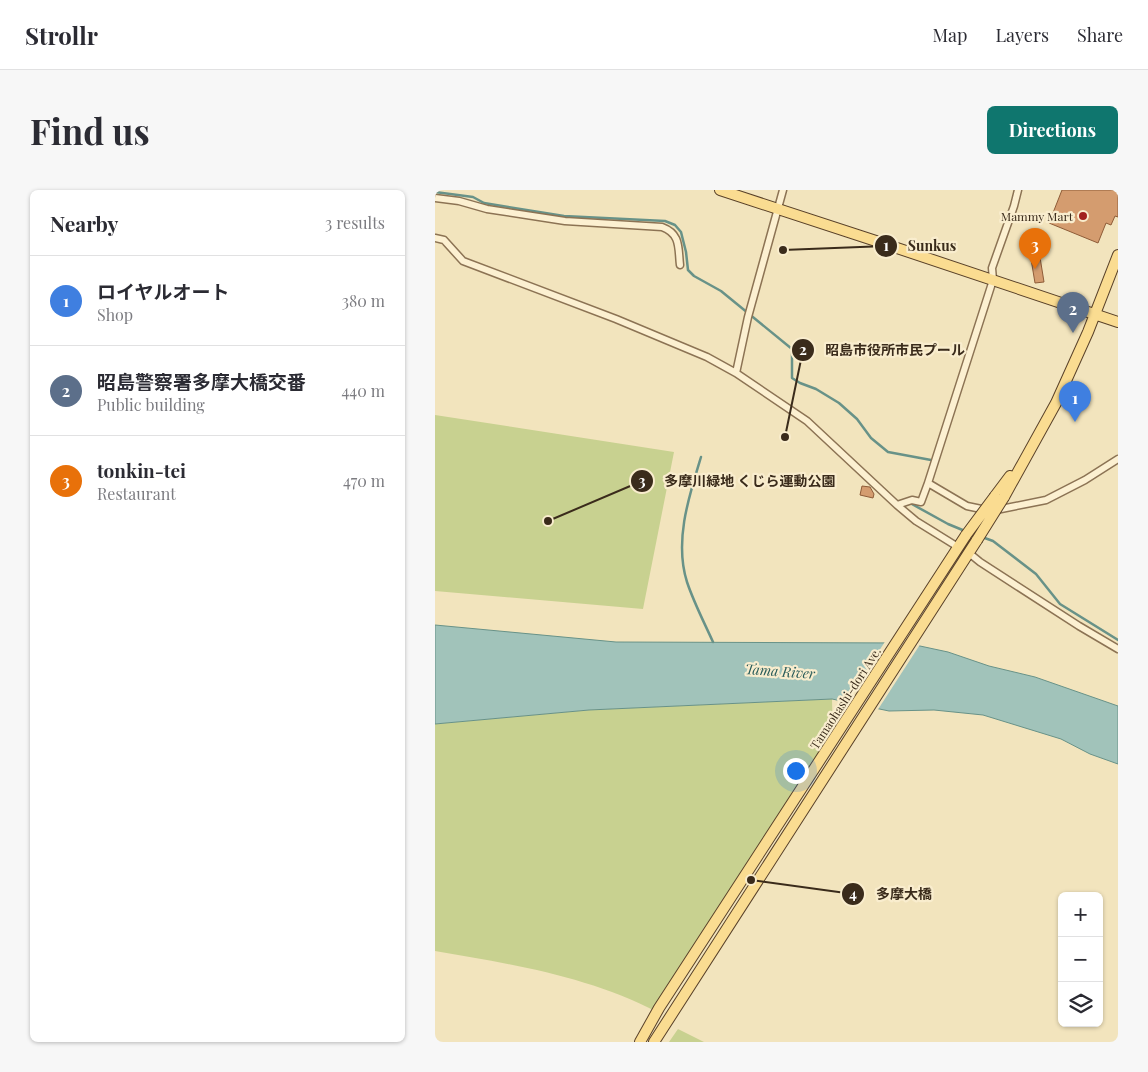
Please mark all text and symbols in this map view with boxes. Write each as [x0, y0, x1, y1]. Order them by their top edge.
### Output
text: Strollr [25, 19, 98, 51]
text: Map [932, 23, 967, 47]
text: Layers [995, 23, 1049, 47]
text: Share [1077, 23, 1123, 47]
button: Directions [987, 106, 1118, 154]
text: Find us [30, 107, 150, 154]
place label: Mammy Mart [1001, 208, 1074, 224]
text: Nearby [50, 209, 119, 237]
marker: Mammy Mart [1077, 210, 1089, 222]
text: 3 results [325, 212, 385, 233]
pin: 3 [1019, 228, 1051, 269]
callout: Sunkus [873, 231, 967, 260]
text: 1 [883, 235, 889, 255]
text: Sunkus [908, 236, 956, 255]
text: ロイヤルオート [97, 278, 229, 304]
text: 1 [63, 290, 69, 311]
text: 380 m [342, 290, 385, 311]
pin: 2 [1057, 292, 1089, 333]
text: Shop [97, 304, 133, 325]
callout: 昭島市役所市民プール [790, 335, 975, 364]
text: 2 [799, 339, 807, 359]
text: 昭島市役所市民プール [825, 340, 965, 359]
text: 昭島警察署多摩大橋交番 [97, 368, 306, 394]
text: 2 [62, 380, 70, 401]
text: 440 m [341, 380, 385, 401]
pin: 1 [1059, 381, 1091, 422]
text: Public building [97, 394, 205, 415]
text: tonkin-tei [97, 457, 186, 483]
callout: 多摩川緑地 くじら運動公園 [630, 467, 846, 496]
text: 3 [62, 470, 70, 491]
text: 470 m [343, 470, 385, 491]
text: 3 [638, 470, 646, 490]
text: 多摩川緑地 くじら運動公園 [664, 471, 836, 490]
text: Restaurant [97, 483, 176, 504]
street label: Tamaohashi-dori Ave. [806, 644, 884, 752]
water label: Tama River [744, 659, 817, 683]
your location [783, 758, 809, 784]
callout: 多摩大橋 [841, 880, 942, 909]
text: 4 [849, 883, 857, 903]
text: 多摩大橋 [876, 884, 932, 903]
map controls [1058, 892, 1103, 1027]
button: + [1058, 892, 1103, 937]
button: − [1058, 937, 1103, 982]
button: layers [1058, 982, 1103, 1027]

